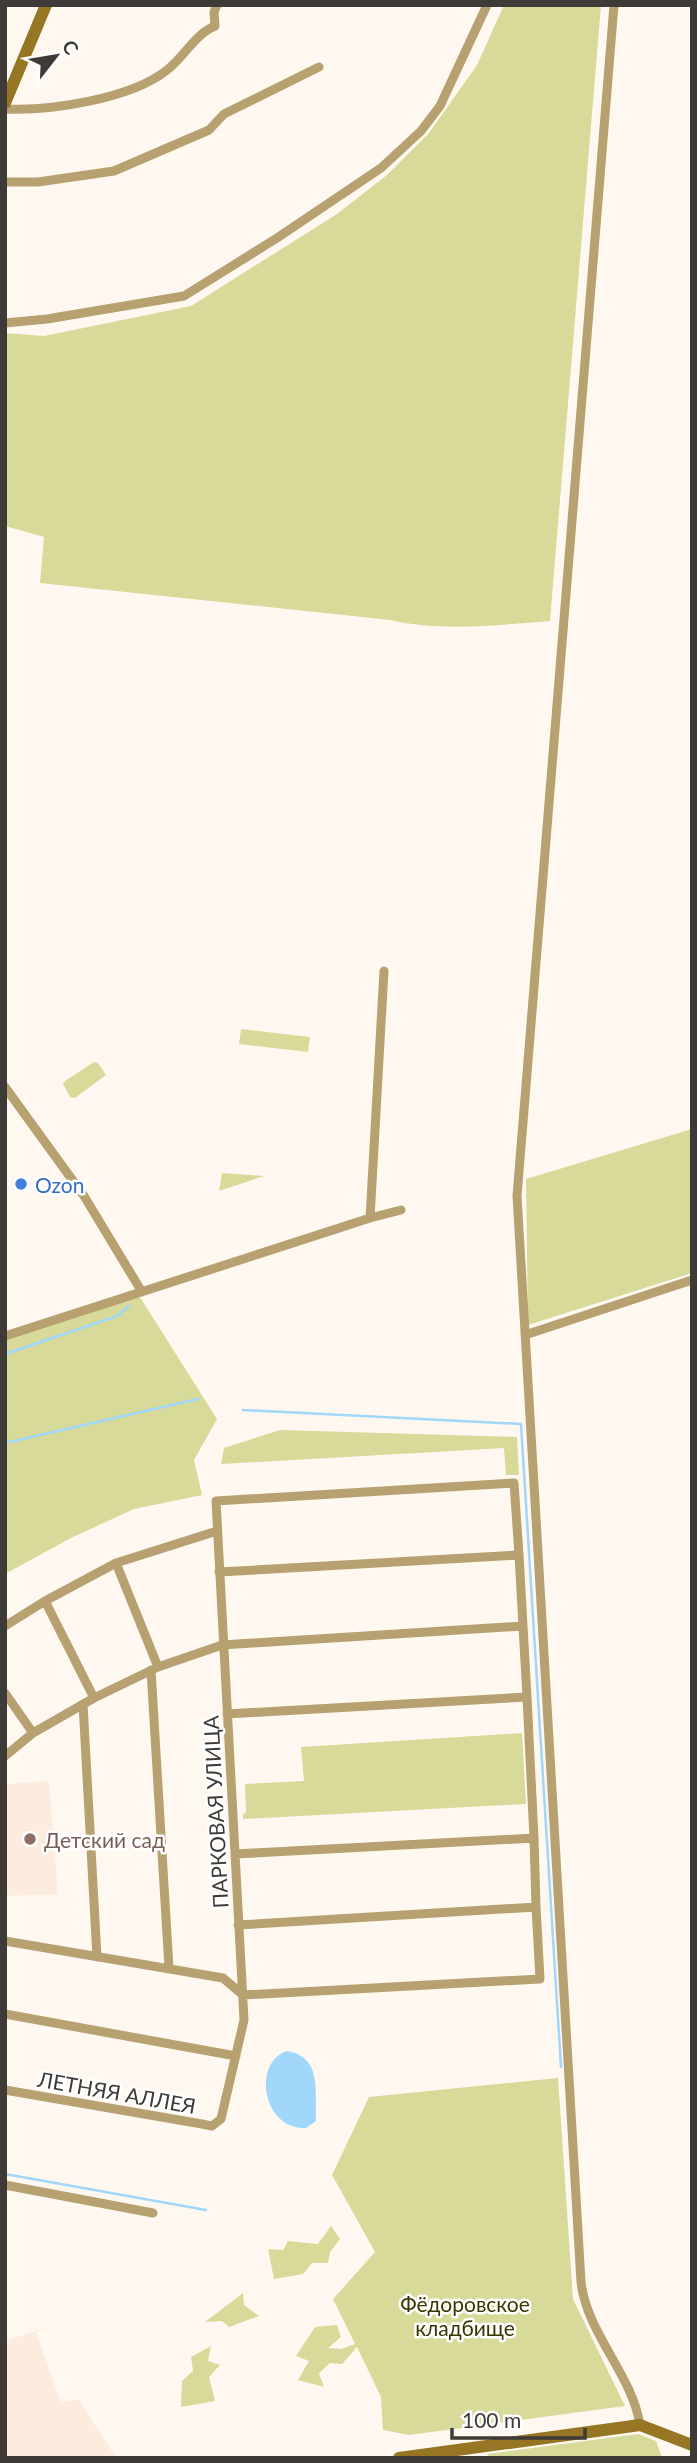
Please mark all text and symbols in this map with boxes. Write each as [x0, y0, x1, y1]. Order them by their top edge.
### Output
north arrow [21, 21, 91, 91]
text: С [58, 36, 84, 59]
place label: Ozon [35, 1172, 85, 1197]
marker: Ozon [13, 1176, 29, 1192]
street label: ПАРКОВАЯ УЛИЦА [197, 1714, 233, 1909]
place label: Детский сад [44, 1827, 165, 1852]
marker: Детский сад [22, 1831, 38, 1847]
street label: ЛЕТНЯЯ АЛЛЕЯ [35, 2066, 198, 2118]
park label: Фёдоровское кладбище [400, 2291, 530, 2340]
scale bar [452, 2396, 585, 2440]
text: 100 m [462, 2407, 521, 2432]

